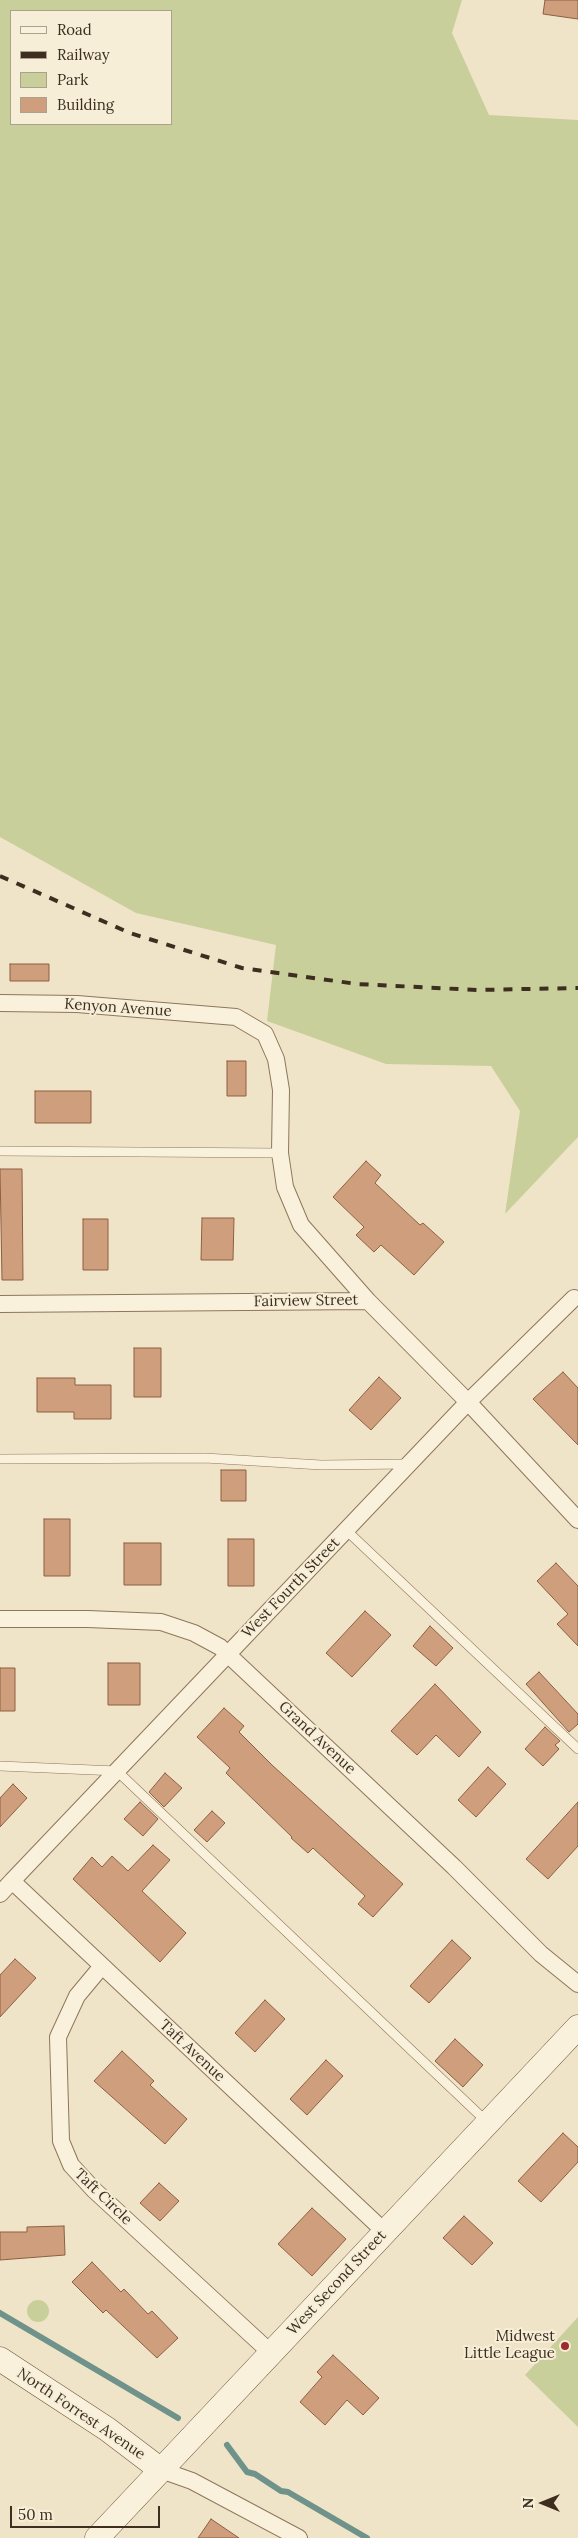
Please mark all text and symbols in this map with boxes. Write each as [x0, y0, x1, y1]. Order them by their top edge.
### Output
legend [10, 10, 172, 125]
text: Road [57, 20, 92, 39]
text: Railway [57, 45, 110, 64]
text: Park [57, 70, 88, 89]
text: Building [57, 95, 114, 114]
street label: Kenyon Avenue [64, 995, 172, 1021]
street label: Fairview Street [254, 1291, 358, 1311]
street label: West Fourth Street [238, 1534, 344, 1642]
street label: Grand Avenue [275, 1698, 359, 1778]
street label: Taft Avenue [156, 2016, 228, 2086]
street label: Taft Circle [70, 2165, 136, 2229]
street label: West Second Street [284, 2227, 390, 2339]
place label: Midwest Little League [464, 2328, 555, 2363]
marker: Midwest Little League [559, 2340, 571, 2352]
street label: North Forrest Avenue [13, 2364, 149, 2464]
north arrow [518, 2478, 568, 2528]
scale bar [12, 2496, 162, 2528]
text: N [519, 2498, 537, 2508]
text: 50 m [18, 2505, 53, 2524]

